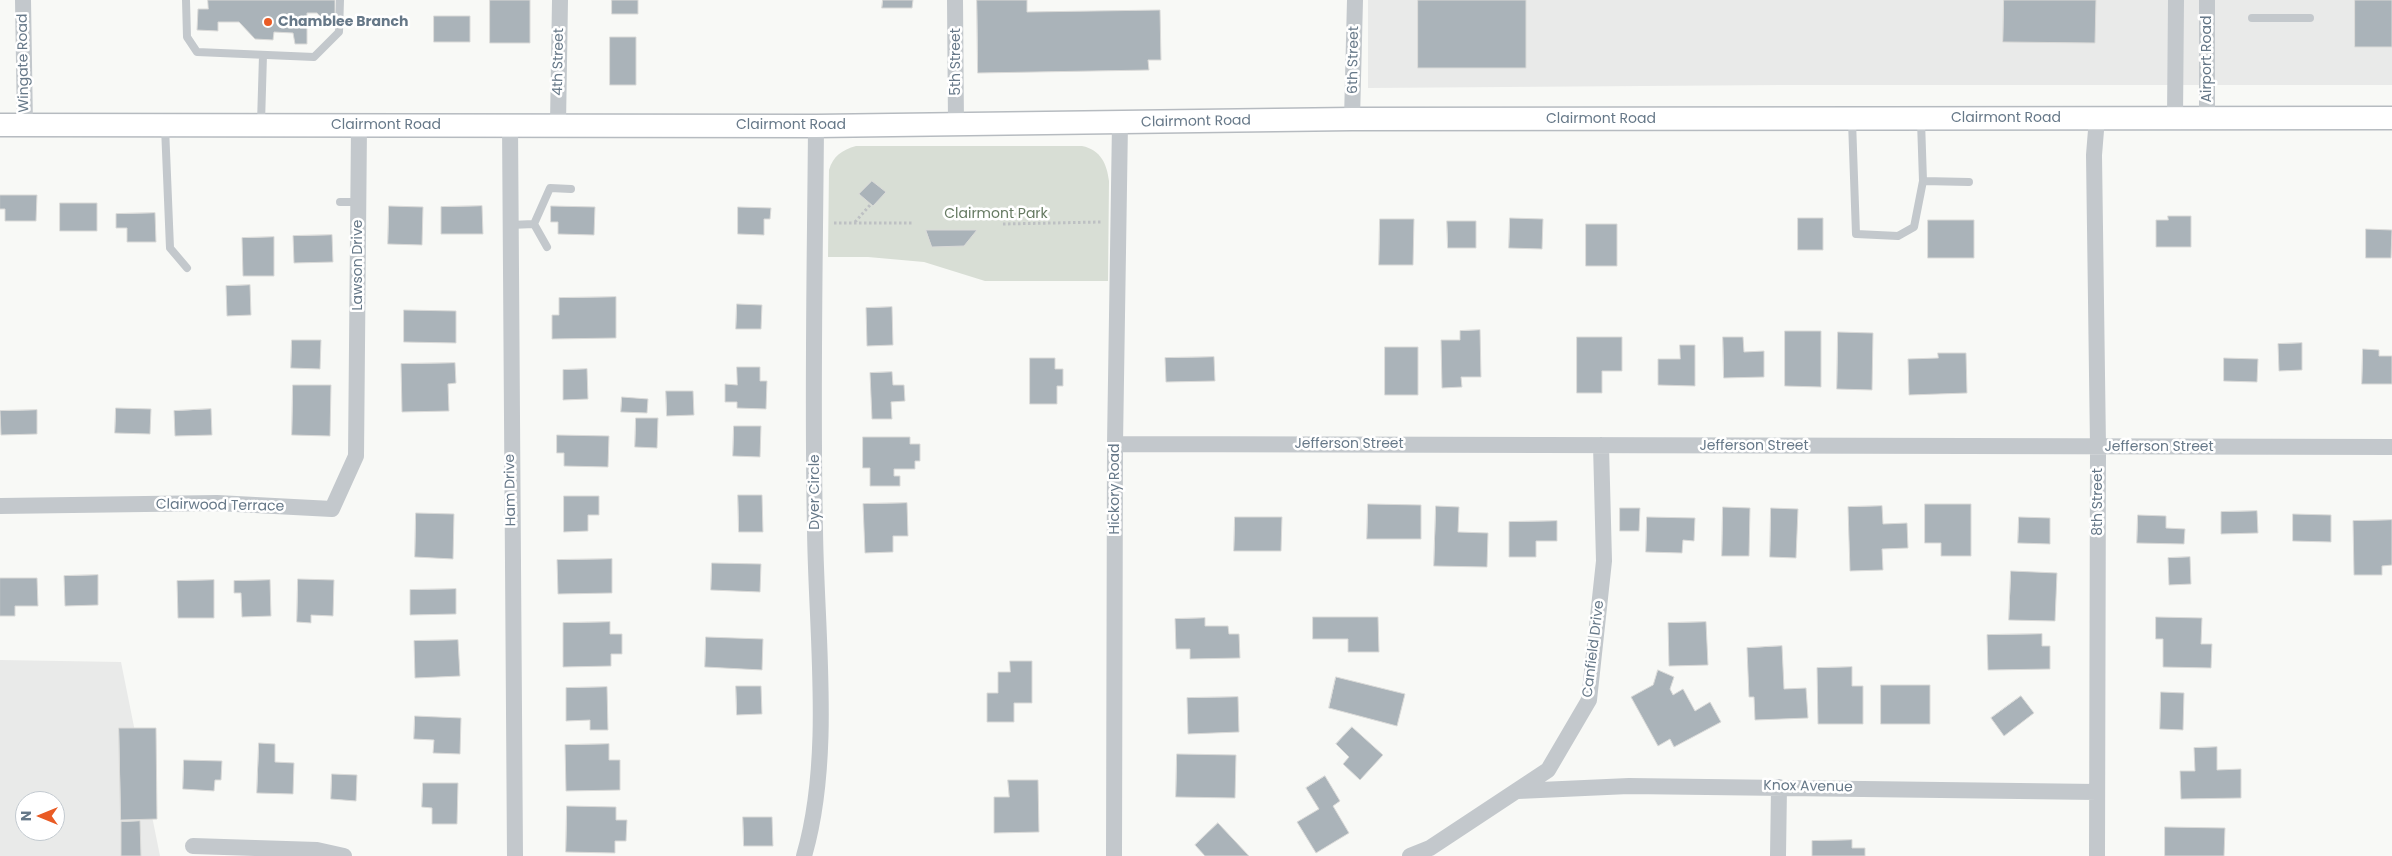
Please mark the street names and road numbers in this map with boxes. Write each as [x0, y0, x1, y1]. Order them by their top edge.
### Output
street label: Wingate Road [15, 13, 33, 113]
street label: Airport Road [2199, 16, 2215, 102]
street label: 6th Street [1345, 26, 1363, 94]
street label: 4th Street [550, 28, 568, 96]
street label: 5th Street [948, 28, 964, 96]
street label: Clairmont Road [1951, 110, 2061, 126]
street label: Clairmont Road [1546, 111, 1656, 127]
street label: Clairmont Road [1141, 113, 1251, 131]
street label: Clairmont Road [331, 117, 441, 133]
street label: Clairmont Road [736, 117, 846, 133]
street label: Lawson Drive [350, 219, 366, 311]
street label: Jefferson Street [1294, 436, 1404, 452]
street label: Jefferson Street [1699, 438, 1809, 454]
street label: Jefferson Street [2104, 439, 2214, 455]
street label: Hickory Road [1107, 443, 1123, 535]
street label: Ham Drive [502, 454, 520, 526]
street label: Dyer Circle [807, 454, 823, 530]
street label: 8th Street [2090, 468, 2106, 536]
street label: Clairwood Terrace [156, 496, 284, 516]
street label: Canfield Drive [1580, 599, 1608, 699]
street label: Knox Avenue [1763, 778, 1853, 796]

